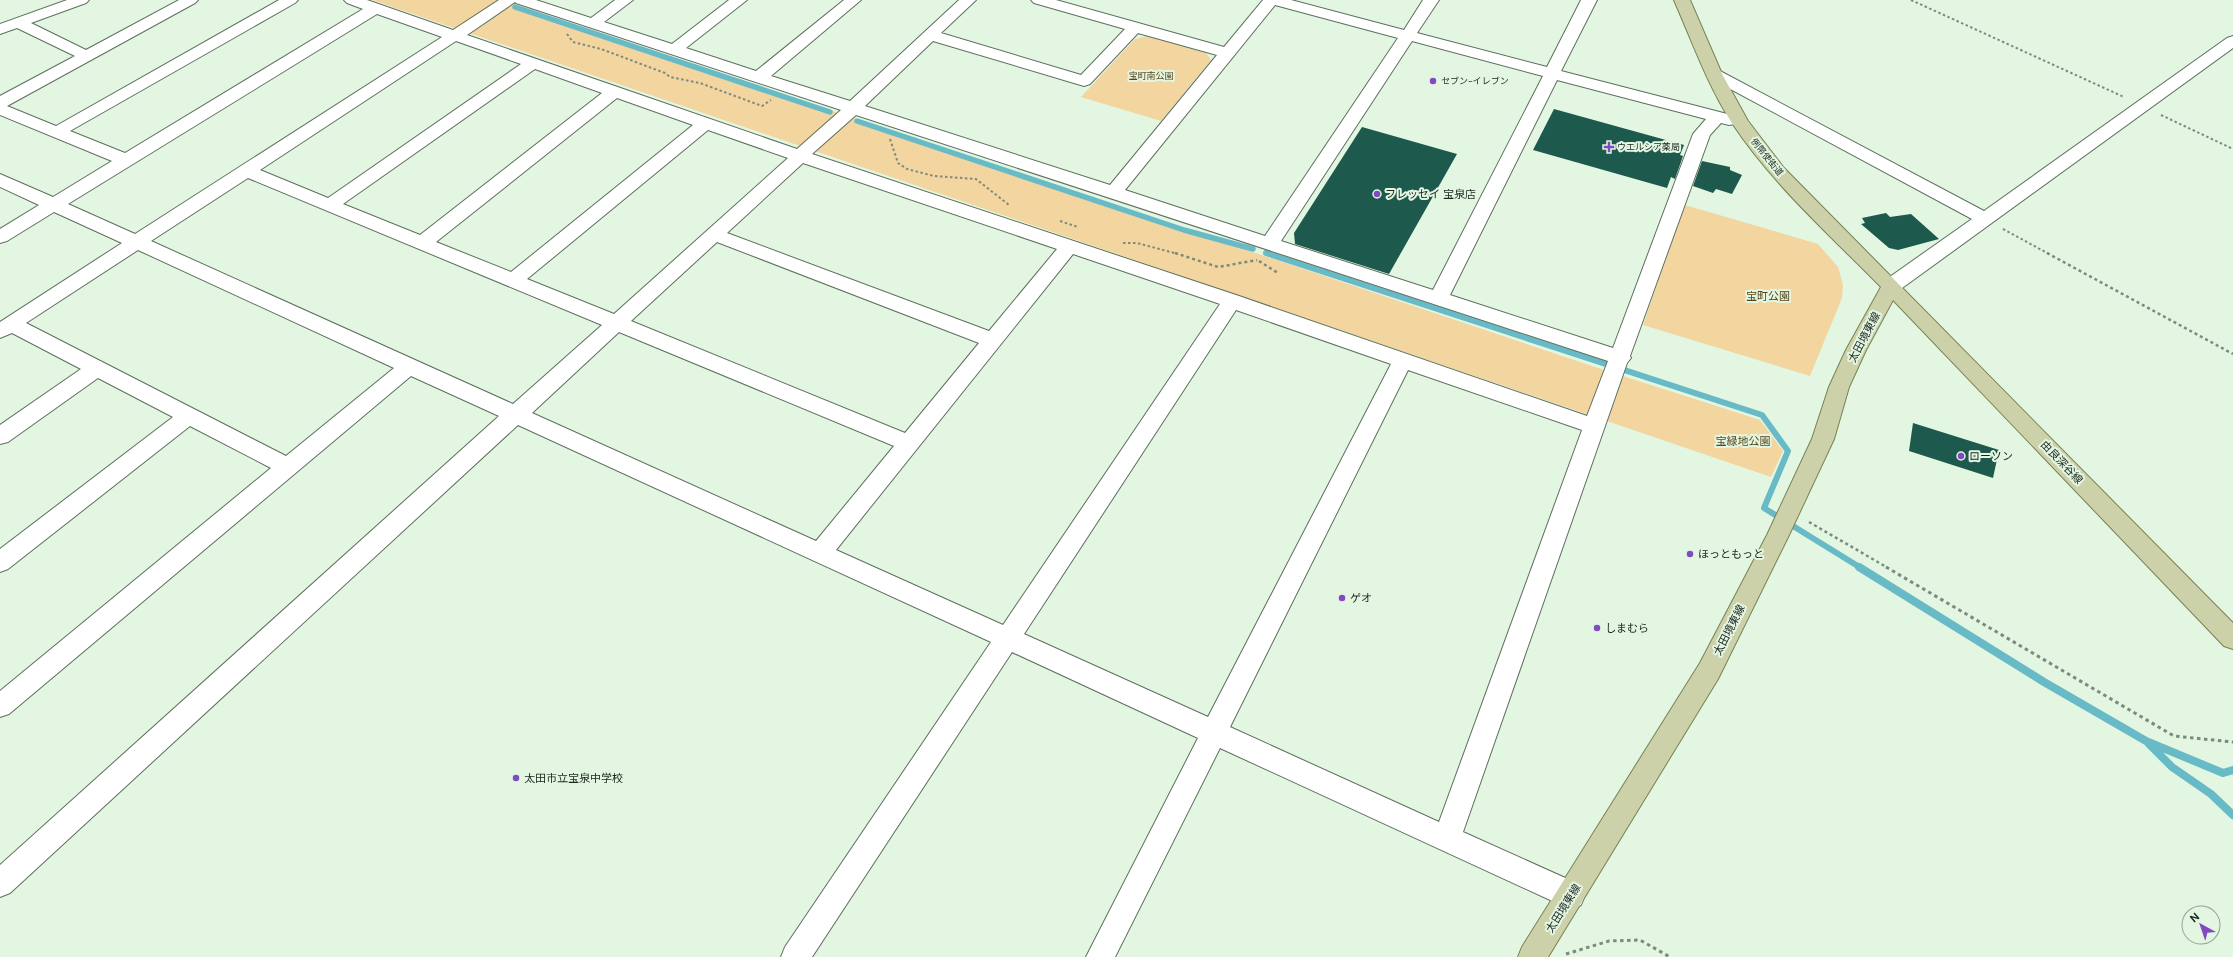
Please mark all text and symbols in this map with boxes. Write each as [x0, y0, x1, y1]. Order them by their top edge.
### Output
park label: 宝町南公園 [1128, 70, 1174, 82]
place label: セブン-イレブン [1441, 75, 1509, 87]
marker: セブン-イレブン [1428, 76, 1438, 86]
street label: 例幣使街道 [1748, 136, 1786, 178]
place label: ウエルシア薬局 [1617, 141, 1680, 153]
marker: ウエルシア薬局 [1604, 142, 1614, 152]
place label: フレッセイ 宝泉店 [1385, 187, 1476, 201]
marker: フレッセイ 宝泉店 [1372, 189, 1382, 199]
park label: 宝町公園 [1746, 289, 1790, 303]
street label: 太田境東線 [1845, 309, 1883, 365]
park label: 宝緑地公園 [1716, 434, 1771, 448]
street label: 由良深谷線 [2038, 437, 2086, 487]
place label: ローソン [1969, 449, 2013, 463]
marker: ローソン [1956, 451, 1966, 461]
place label: ほっともっと [1698, 547, 1764, 561]
marker: ほっともっと [1685, 549, 1695, 559]
place label: ゲオ [1350, 591, 1372, 605]
marker: ゲオ [1337, 593, 1347, 603]
street label: 太田境東線 [1710, 602, 1748, 658]
place label: しまむら [1605, 621, 1649, 635]
marker: しまむら [1592, 623, 1602, 633]
place label: 太田市立宝泉中学校 [524, 771, 623, 785]
marker: 太田市立宝泉中学校 [511, 773, 521, 783]
street label: 太田境東線 [1542, 881, 1584, 935]
north arrow [2181, 905, 2221, 945]
text: N [2187, 909, 2202, 925]

